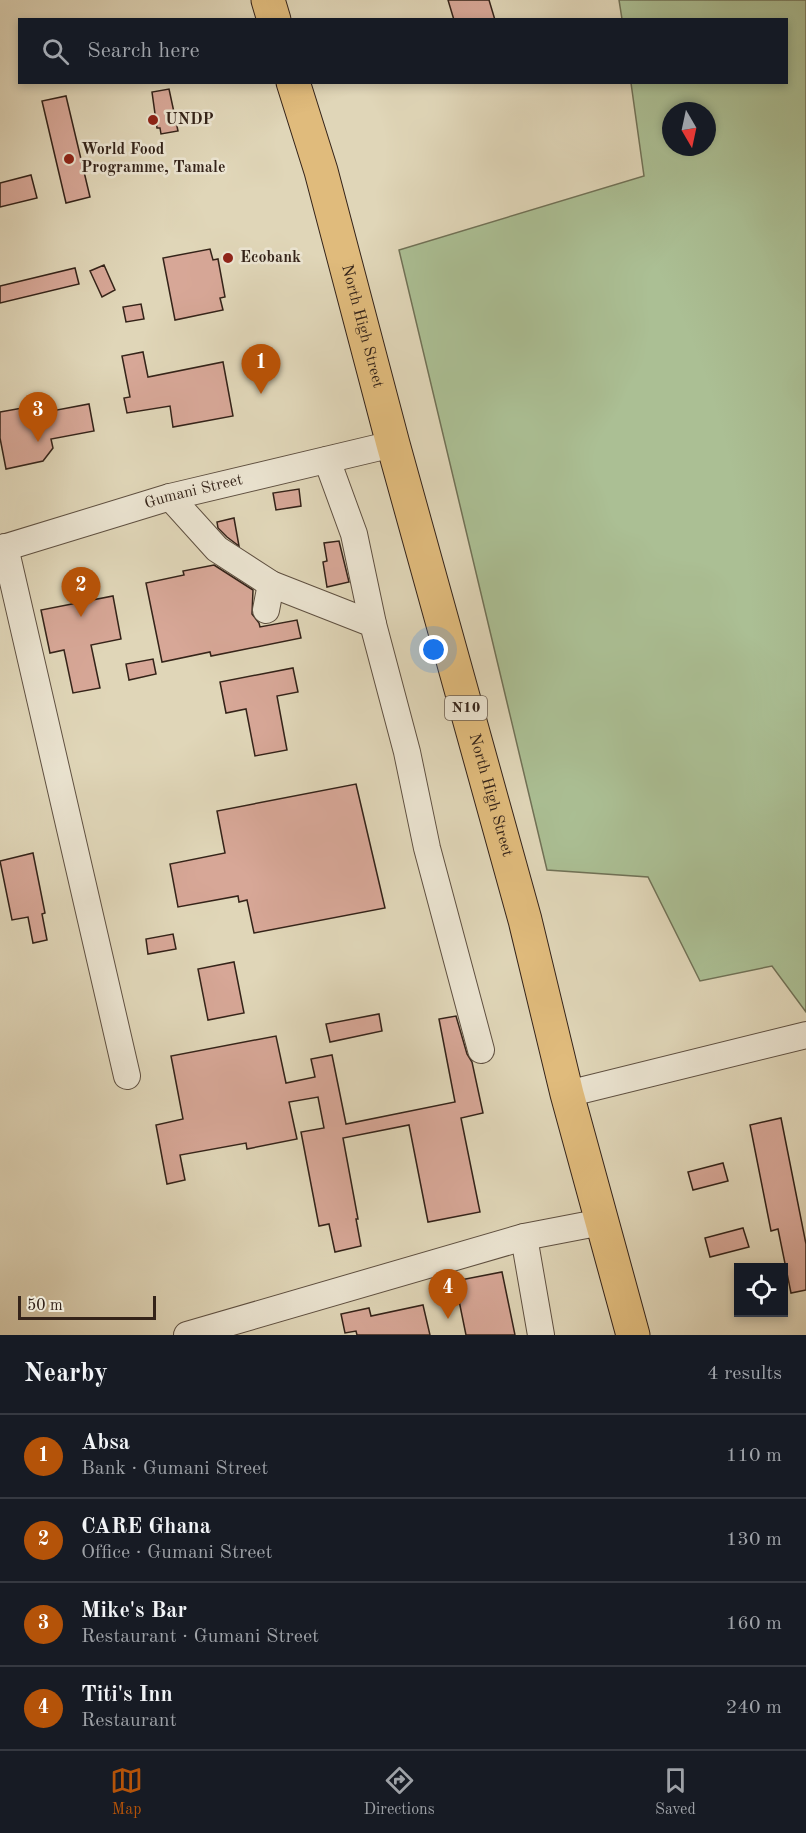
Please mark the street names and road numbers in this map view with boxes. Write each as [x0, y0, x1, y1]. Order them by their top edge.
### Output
street label: North High Street [338, 263, 386, 390]
street label: Gumani Street [143, 472, 245, 512]
road number: N10 [445, 696, 487, 720]
street label: North High Street [466, 732, 515, 859]

